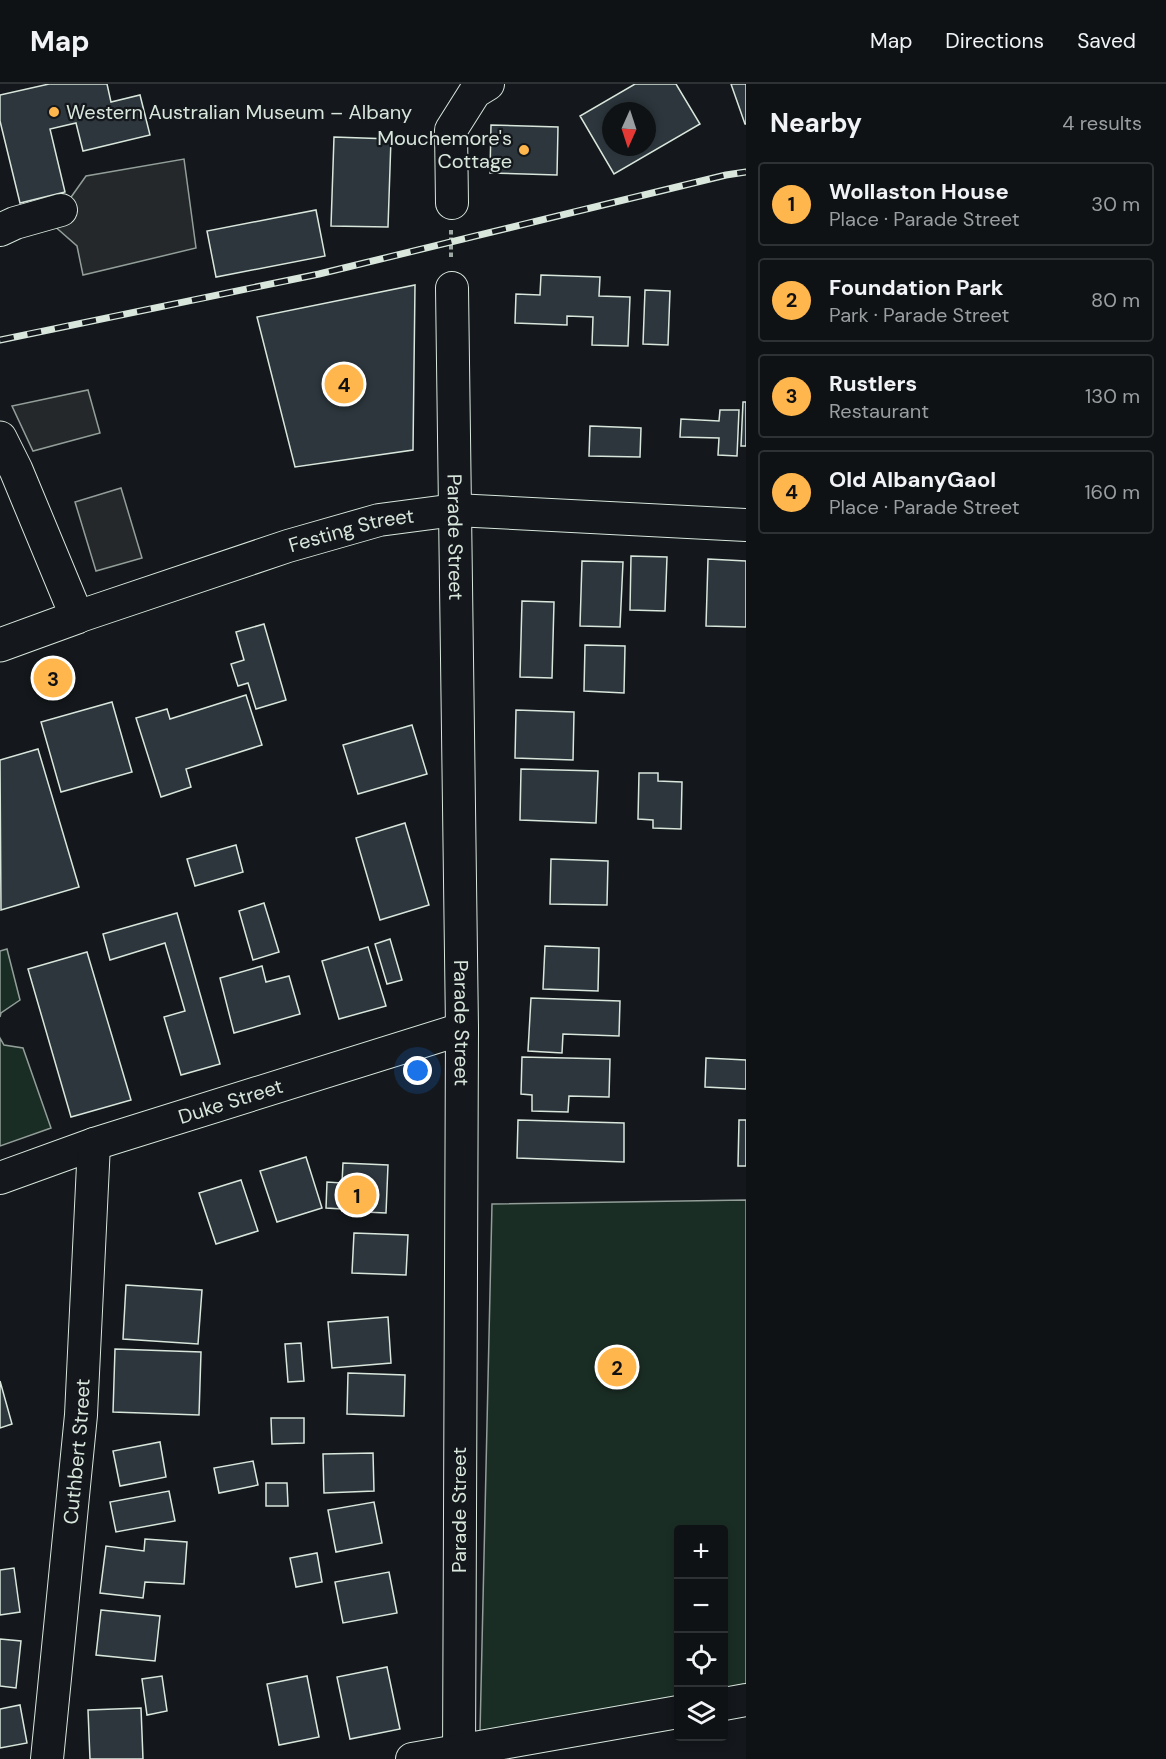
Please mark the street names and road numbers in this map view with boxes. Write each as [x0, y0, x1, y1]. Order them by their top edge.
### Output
street label: Parade Street [442, 474, 469, 600]
street label: Festing Street [285, 503, 416, 558]
street label: Parade Street [448, 960, 475, 1086]
street label: Duke Street [175, 1073, 286, 1130]
street label: Cuthbert Street [57, 1378, 96, 1526]
street label: Parade Street [446, 1447, 472, 1573]

